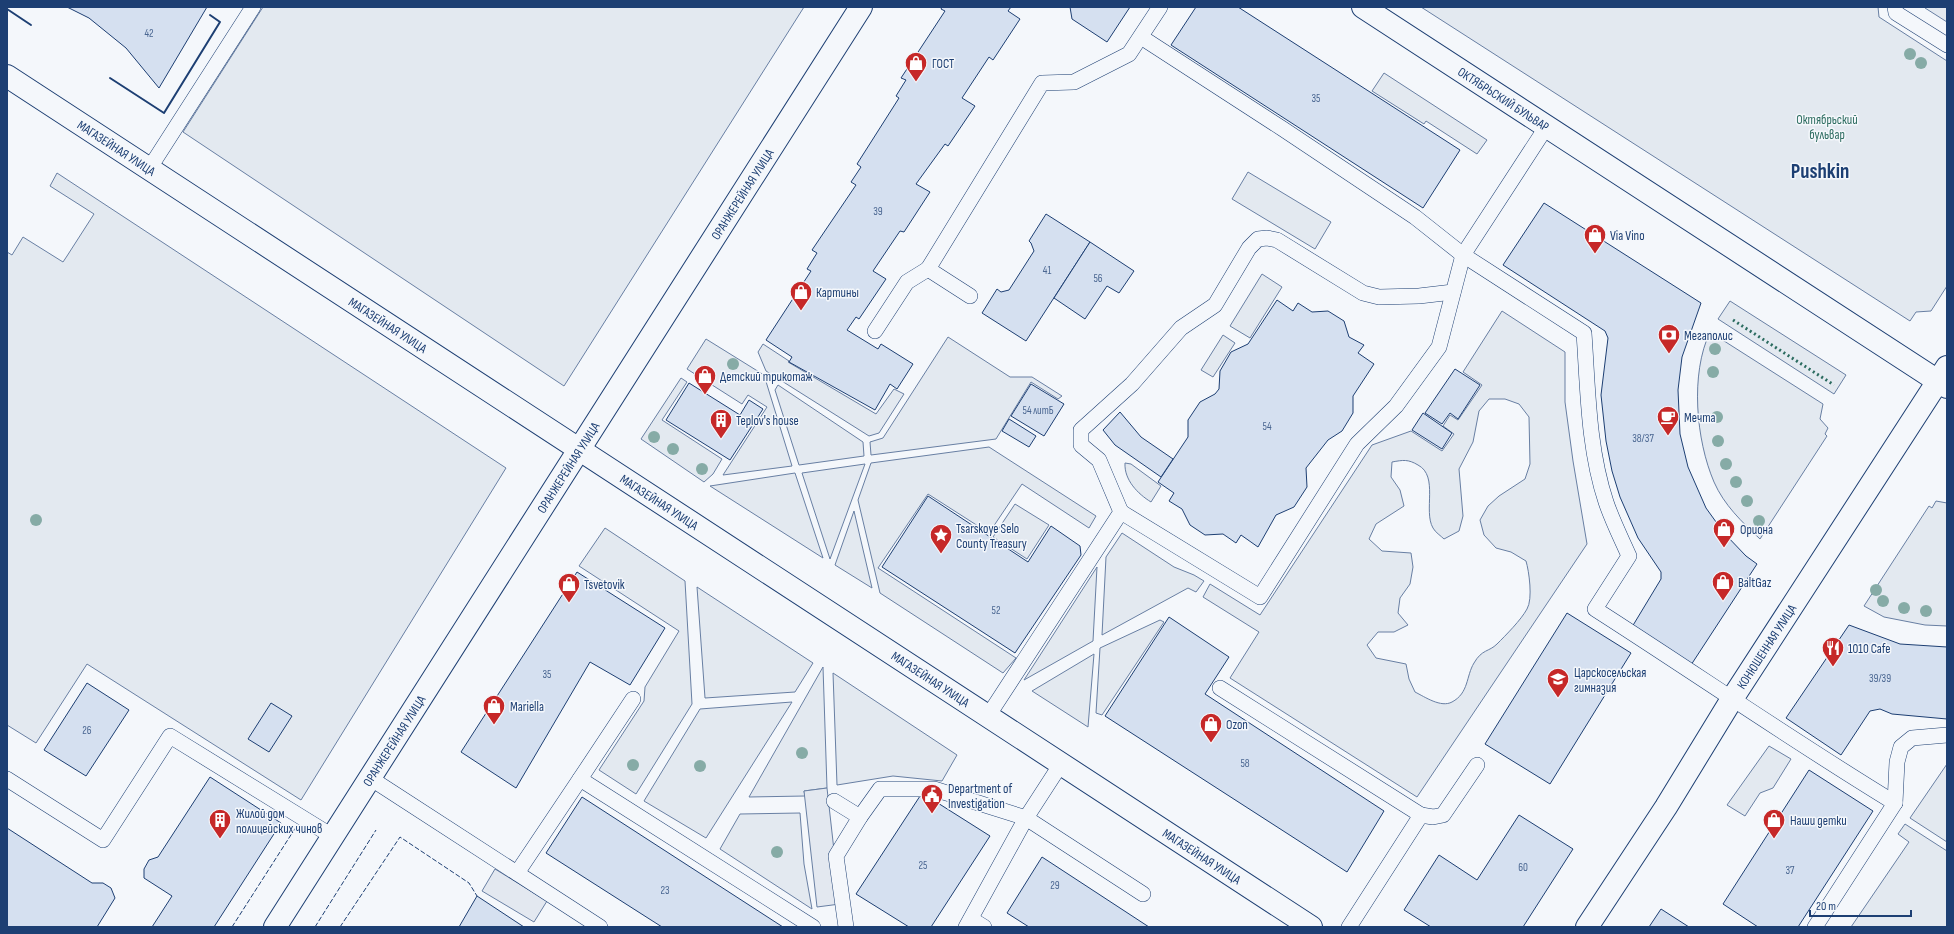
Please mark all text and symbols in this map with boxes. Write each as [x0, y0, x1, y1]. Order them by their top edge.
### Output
house number: 42 [144, 27, 154, 40]
shop icon: ГОСТ [903, 50, 929, 83]
place label: ГОСТ [932, 56, 954, 72]
street label: ОКТЯБРЬСКИЙ БУЛЬВАР [1455, 64, 1552, 135]
house number: 35 [1311, 92, 1321, 105]
park label: Октябрьский бульвар [1796, 112, 1858, 143]
street label: МАГАЗЕЙНАЯ УЛИЦА [74, 117, 159, 180]
street label: ОРАНЖЕРЕЙНАЯ УЛИЦА [708, 146, 778, 243]
district label: Pushkin [1791, 159, 1849, 184]
house number: 39 [873, 205, 883, 218]
shop icon: Via Vino [1582, 222, 1608, 255]
place label: Via Vino [1610, 228, 1645, 244]
house number: 41 [1043, 264, 1051, 277]
house number: 56 [1093, 272, 1103, 285]
shop icon: Картины [788, 279, 814, 312]
place label: Картины [816, 285, 859, 301]
street label: МАГАЗЕЙНАЯ УЛИЦА [345, 294, 430, 357]
bank icon: Мегаполис [1656, 322, 1682, 355]
place label: Мегаполис [1684, 328, 1733, 344]
shop icon: Детский трикотаж [692, 363, 718, 396]
place label: Детский трикотаж [720, 369, 813, 385]
house number: 54 литБ [1022, 404, 1054, 417]
cafe icon: Мечта [1655, 404, 1681, 437]
building icon: Teplov's house [708, 407, 734, 440]
place label: Мечта [1684, 410, 1716, 426]
place label: Teplov's house [736, 413, 799, 429]
street label: ОРАНЖЕРЕЙНАЯ УЛИЦА [534, 419, 604, 516]
house number: 54 [1262, 420, 1272, 433]
house number: 38/37 [1632, 432, 1654, 445]
street label: МАГАЗЕЙНАЯ УЛИЦА [617, 471, 701, 534]
shop icon: Ориона [1711, 516, 1737, 549]
place label: Tsarskoye Selo County Treasury [956, 521, 1027, 552]
place icon: Tsarskoye Selo County Treasury [928, 522, 954, 555]
place label: Ориона [1740, 522, 1773, 538]
shop icon: BaltGaz [1710, 569, 1736, 602]
shop icon: Tsvetovik [556, 571, 582, 604]
place label: BaltGaz [1738, 575, 1772, 591]
place label: Tsvetovik [584, 577, 625, 593]
street label: КОНЮШЕННАЯ УЛИЦА [1734, 601, 1800, 692]
house number: 52 [992, 604, 1001, 617]
restaurant icon: 1010 Cafe [1820, 635, 1846, 668]
place label: 1010 Cafe [1848, 641, 1891, 657]
street label: МАГАЗЕЙНАЯ УЛИЦА [888, 648, 973, 711]
place label: Царскосельская гимназия [1574, 665, 1646, 696]
school or university icon: Царскосельская гимназия [1545, 666, 1571, 699]
house number: 35 [542, 668, 552, 681]
house number: 39/39 [1869, 672, 1891, 685]
street label: ОРАНЖЕРЕЙНАЯ УЛИЦА [360, 692, 430, 790]
shop icon: Mariella [481, 693, 507, 726]
place label: Mariella [510, 699, 544, 715]
shop icon: Ozon [1198, 711, 1224, 744]
place label: Ozon [1226, 717, 1248, 733]
house number: 26 [82, 724, 92, 737]
house number: 58 [1240, 757, 1250, 770]
place label: Department of Investigation [948, 781, 1012, 812]
public building icon: Department of Investigation [919, 782, 945, 815]
place label: Жилой дом полицейских чинов [236, 806, 322, 837]
building icon: Жилой дом полицейских чинов [207, 807, 233, 840]
shop icon: Наши детки [1761, 807, 1787, 840]
place label: Наши детки [1790, 813, 1847, 829]
street label: МАГАЗЕЙНАЯ УЛИЦА [1159, 825, 1244, 888]
house number: 25 [919, 859, 927, 872]
house number: 60 [1518, 861, 1528, 874]
house number: 37 [1785, 864, 1795, 877]
house number: 29 [1050, 879, 1060, 892]
house number: 23 [660, 884, 670, 897]
scale bar [1810, 892, 1911, 918]
text: 20 m [1816, 899, 1836, 914]

